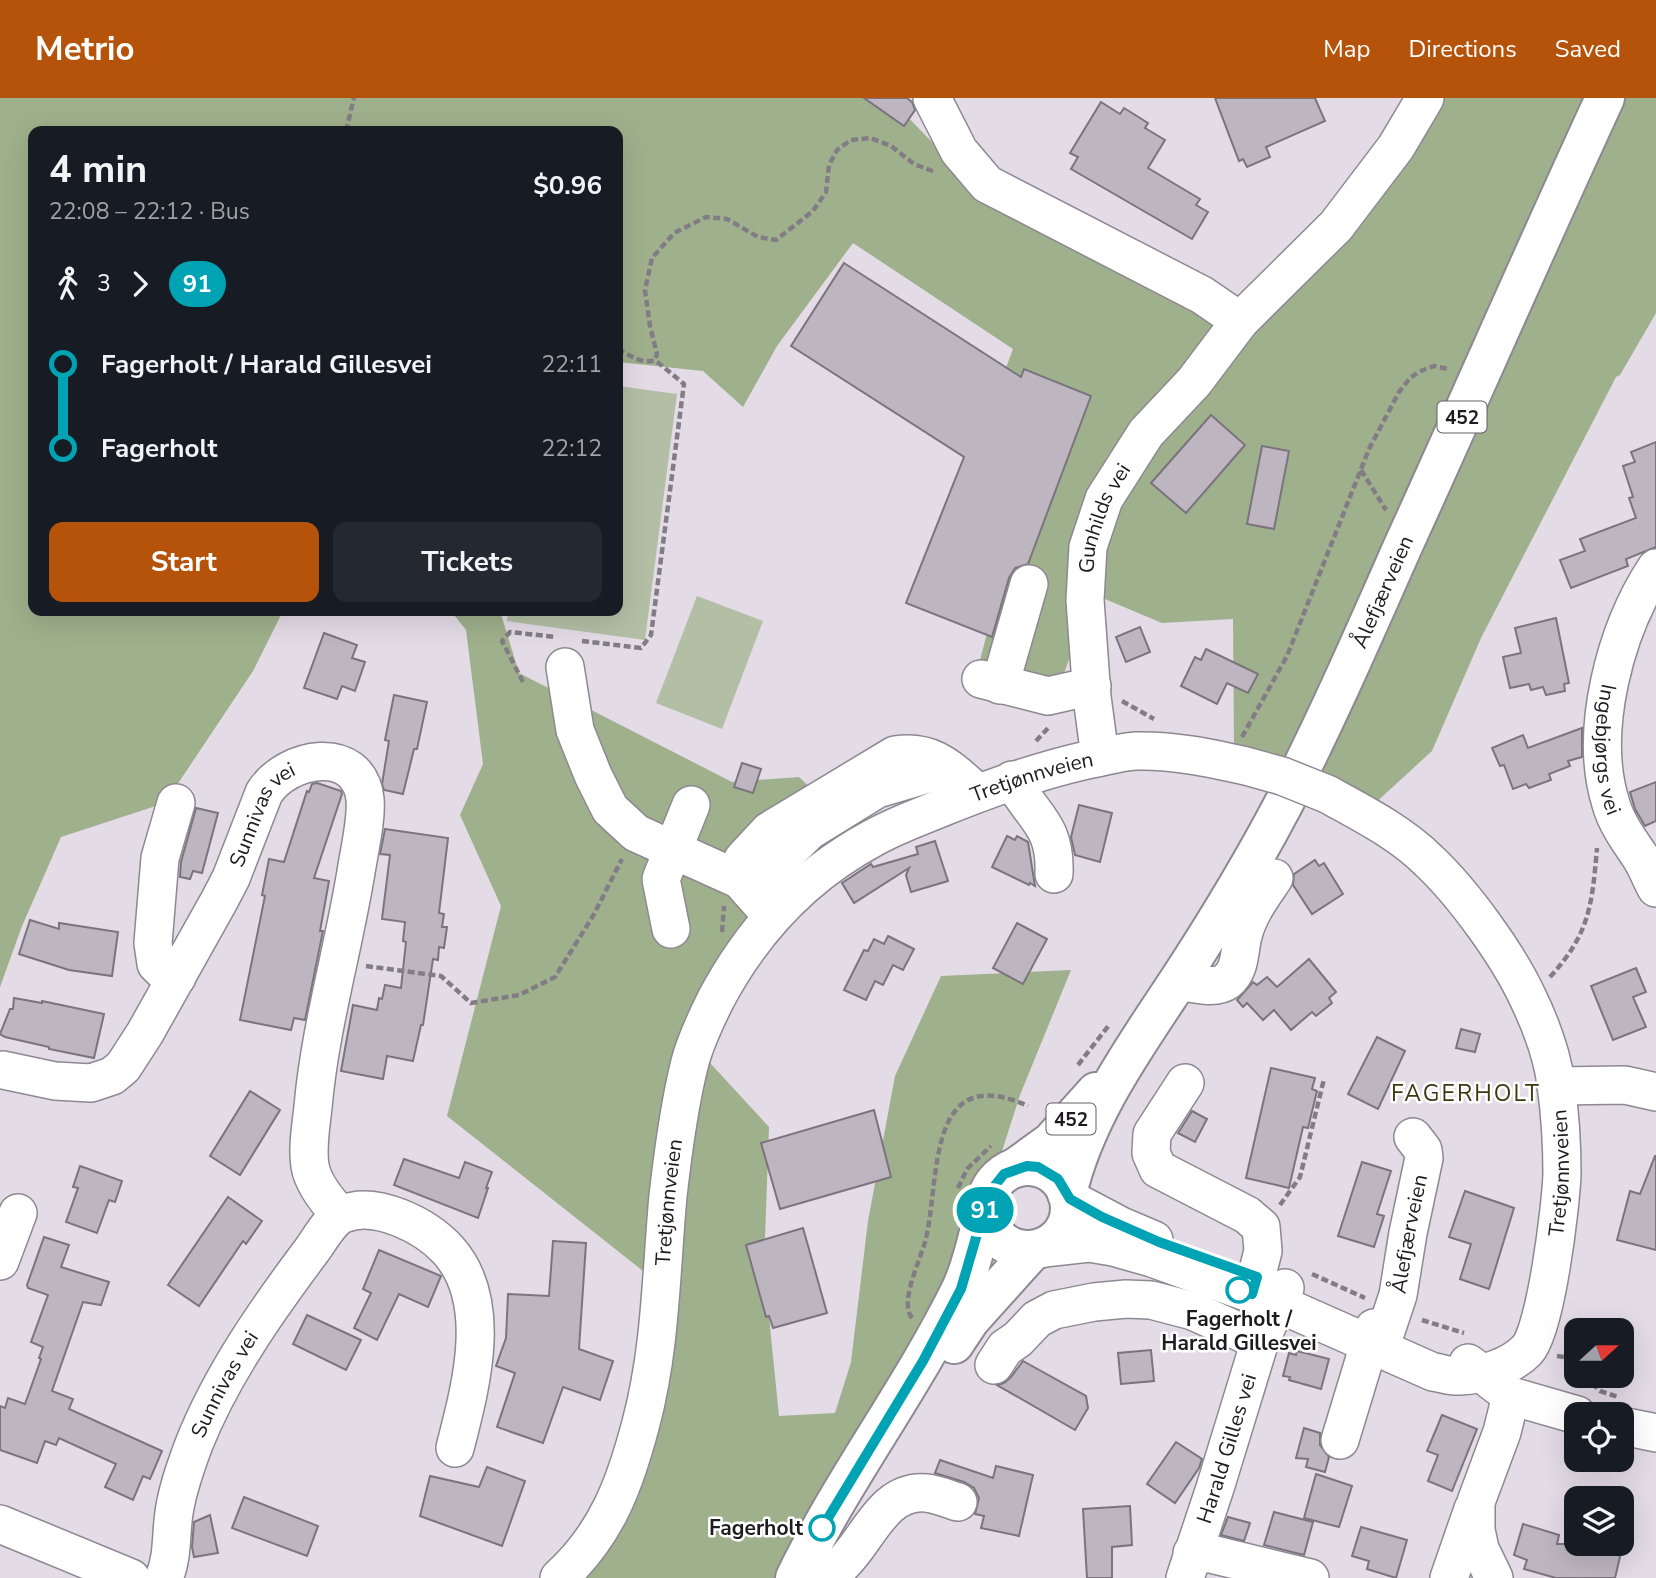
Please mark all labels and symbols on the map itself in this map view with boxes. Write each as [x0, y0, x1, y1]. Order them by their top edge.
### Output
road number: 452 [1438, 402, 1486, 432]
street label: Gunhilds vei [1073, 458, 1137, 574]
street label: Ålefjærveien [1345, 531, 1420, 653]
street label: Ingebjørgs vei [1589, 682, 1628, 819]
street label: Tretjønnveien [966, 745, 1095, 809]
street label: Sunnivas vei [223, 756, 300, 871]
district label: FAGERHOLT [1391, 1078, 1541, 1109]
road number: 452 [1046, 1104, 1096, 1134]
street label: Tretjønnveien [1542, 1108, 1576, 1238]
street label: Tretjønnveien [649, 1137, 689, 1266]
street label: Ålefjærveien [1383, 1172, 1434, 1296]
line badge: 91 [954, 1187, 1016, 1233]
marker: Fagerholt / Harald Gillesvei [1226, 1277, 1252, 1303]
place label: Fagerholt / Harald Gillesvei [1161, 1305, 1317, 1357]
north arrow [1564, 1318, 1634, 1388]
street label: Sunnivas vei [184, 1326, 265, 1442]
street label: Harald Gilles vei [1190, 1370, 1263, 1527]
place label: Fagerholt [709, 1514, 804, 1542]
marker: Fagerholt [809, 1515, 835, 1541]

